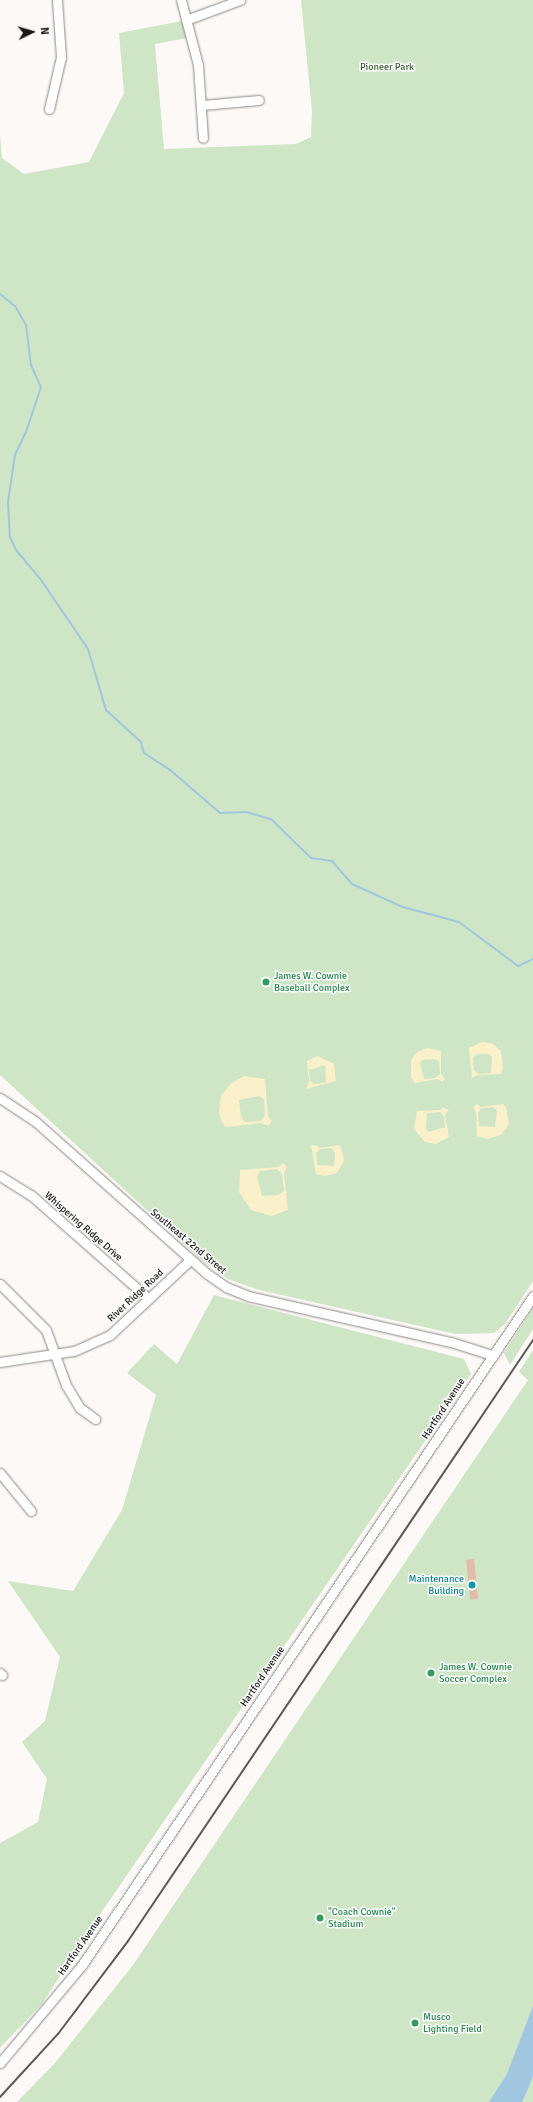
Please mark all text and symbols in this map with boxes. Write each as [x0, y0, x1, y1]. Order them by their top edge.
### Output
north arrow [12, 12, 52, 52]
text: N [38, 27, 51, 35]
park label: Pioneer Park [360, 62, 414, 74]
place label: James W. Cownie Baseball Complex [274, 970, 350, 994]
marker: James W. Cownie Baseball Complex [261, 977, 271, 987]
street label: Whispering Ridge Drive [41, 1190, 125, 1264]
street label: Southeast 22nd Street [148, 1207, 228, 1277]
street label: River Ridge Road [106, 1267, 166, 1325]
street label: Hartford Avenue [420, 1376, 468, 1442]
place label: Maintenance Building [409, 1573, 464, 1596]
marker: Maintenance Building [467, 1580, 477, 1590]
street label: Hartford Avenue [238, 1645, 288, 1709]
place label: James W. Cownie Soccer Complex [439, 1661, 512, 1684]
marker: James W. Cownie Soccer Complex [426, 1668, 436, 1678]
place label: "Coach Cownie" Stadium [328, 1906, 396, 1930]
marker: "Coach Cownie" Stadium [315, 1913, 325, 1923]
street label: Hartford Avenue [56, 1914, 106, 1978]
place label: Musco Lighting Field [423, 2011, 482, 2034]
marker: Musco Lighting Field [410, 2018, 420, 2028]

